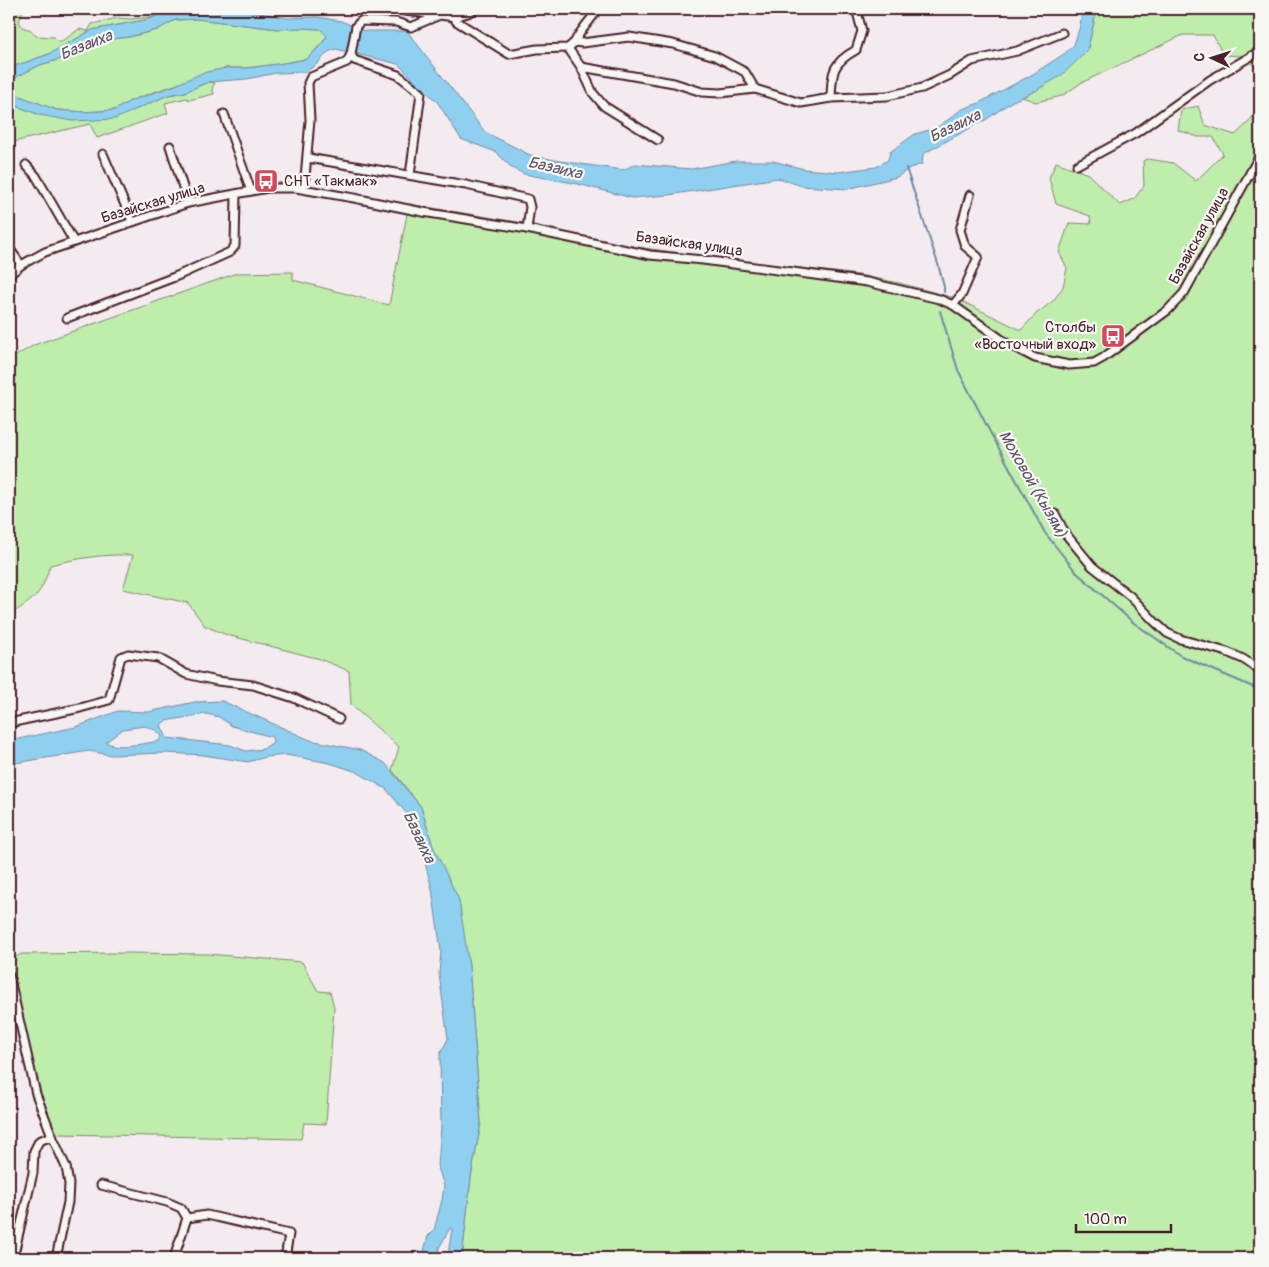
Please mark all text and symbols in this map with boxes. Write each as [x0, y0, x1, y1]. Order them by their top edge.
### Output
water label: Базаиха [57, 25, 117, 65]
north arrow [1186, 32, 1236, 82]
text: С [1191, 52, 1208, 62]
water label: Базаиха [926, 104, 985, 147]
water label: Базаиха [526, 152, 585, 184]
bus stop icon: СНТ «Такмак» [253, 168, 279, 194]
place label: СНТ «Такмак» [284, 172, 377, 191]
street label: Базайская улица [99, 178, 207, 228]
street label: Базайская улица [1165, 184, 1233, 288]
street label: Базайская улица [635, 227, 744, 261]
place label: Столбы «Восточный вход» [974, 318, 1096, 354]
bus stop icon: Столбы «Восточный вход» [1100, 323, 1126, 349]
water label: Моховой (Кызям) [994, 427, 1072, 542]
water label: Базаиха [398, 808, 440, 867]
scale bar [1076, 1202, 1172, 1234]
text: 100 m [1084, 1210, 1127, 1229]

